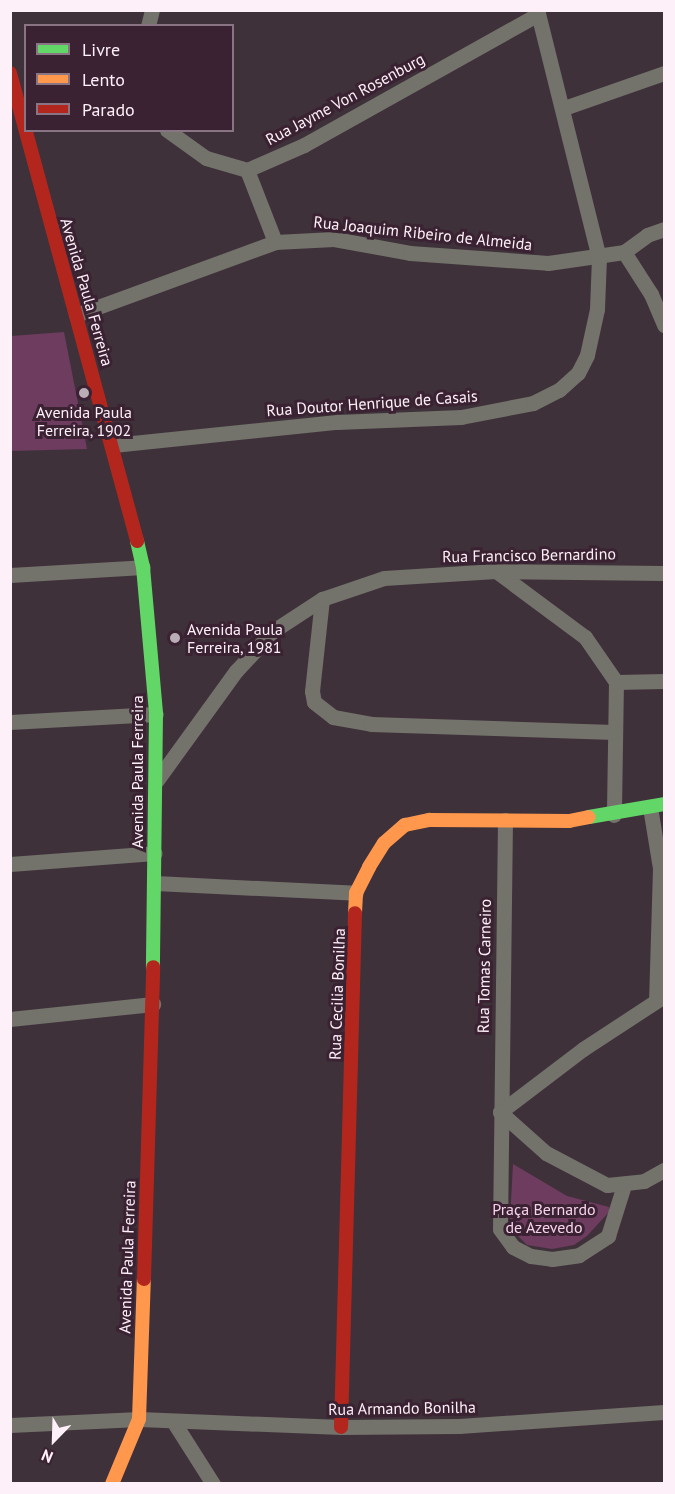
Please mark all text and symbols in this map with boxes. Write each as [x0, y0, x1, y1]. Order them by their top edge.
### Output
legend [24, 24, 234, 132]
text: Livre [82, 38, 120, 61]
street label: Rua Jayme Von Rosenburg [262, 49, 428, 149]
text: Lento [82, 68, 125, 91]
text: Parado [82, 98, 135, 121]
street label: Rua Joaquim Ribeiro de Almeida [312, 212, 534, 254]
street label: Avenida Paula Ferreira [57, 216, 117, 368]
marker: Avenida Paula Ferreira, 1902 [77, 386, 91, 400]
street label: Rua Doutor Henrique de Casais [266, 386, 478, 420]
place label: Avenida Paula Ferreira, 1902 [36, 402, 132, 440]
street label: Rua Francisco Bernardino [442, 544, 616, 566]
place label: Avenida Paula Ferreira, 1981 [187, 619, 283, 657]
marker: Avenida Paula Ferreira, 1981 [168, 631, 182, 645]
street label: Avenida Paula Ferreira [127, 695, 147, 849]
street label: Rua Tomas Carneiro [473, 898, 495, 1034]
street label: Rua Cecilia Bonilha [325, 928, 349, 1060]
street label: Avenida Paula Ferreira [115, 1180, 139, 1334]
park label: Praça Bernardo de Azevedo [492, 1199, 596, 1237]
street label: Rua Armando Bonilha [328, 1397, 476, 1419]
north arrow [24, 1410, 84, 1470]
text: N [38, 1445, 56, 1468]

